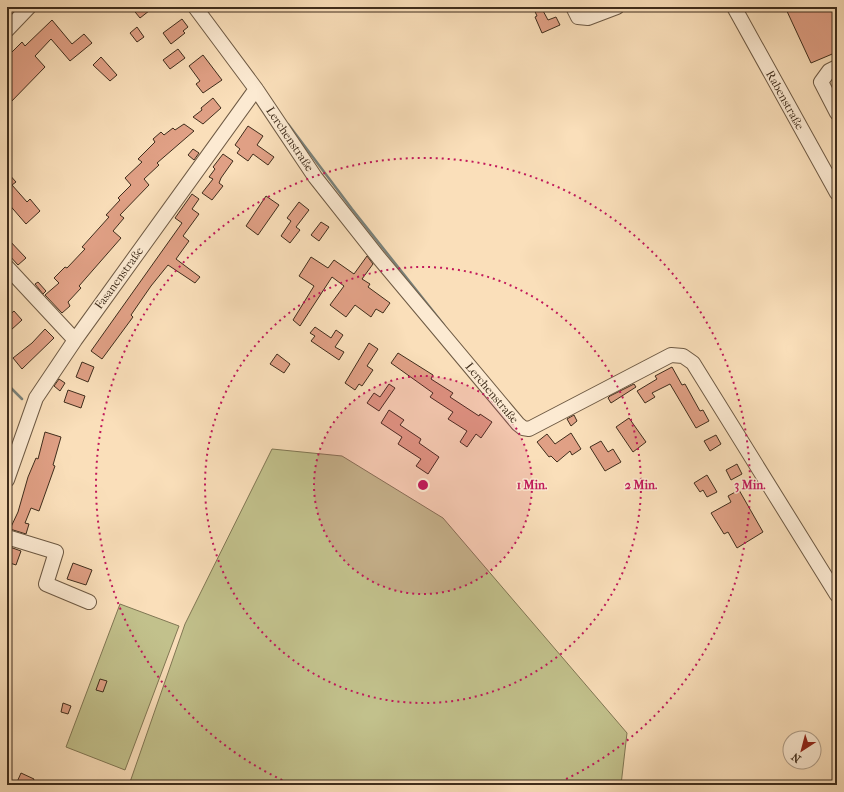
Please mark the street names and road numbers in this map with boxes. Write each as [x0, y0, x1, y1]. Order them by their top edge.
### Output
street label: Rabenstraße [763, 68, 807, 132]
street label: Lerchenstraße [263, 104, 317, 174]
street label: Fasanenstraße [92, 244, 146, 312]
street label: Lerchenstraße [463, 360, 522, 426]

